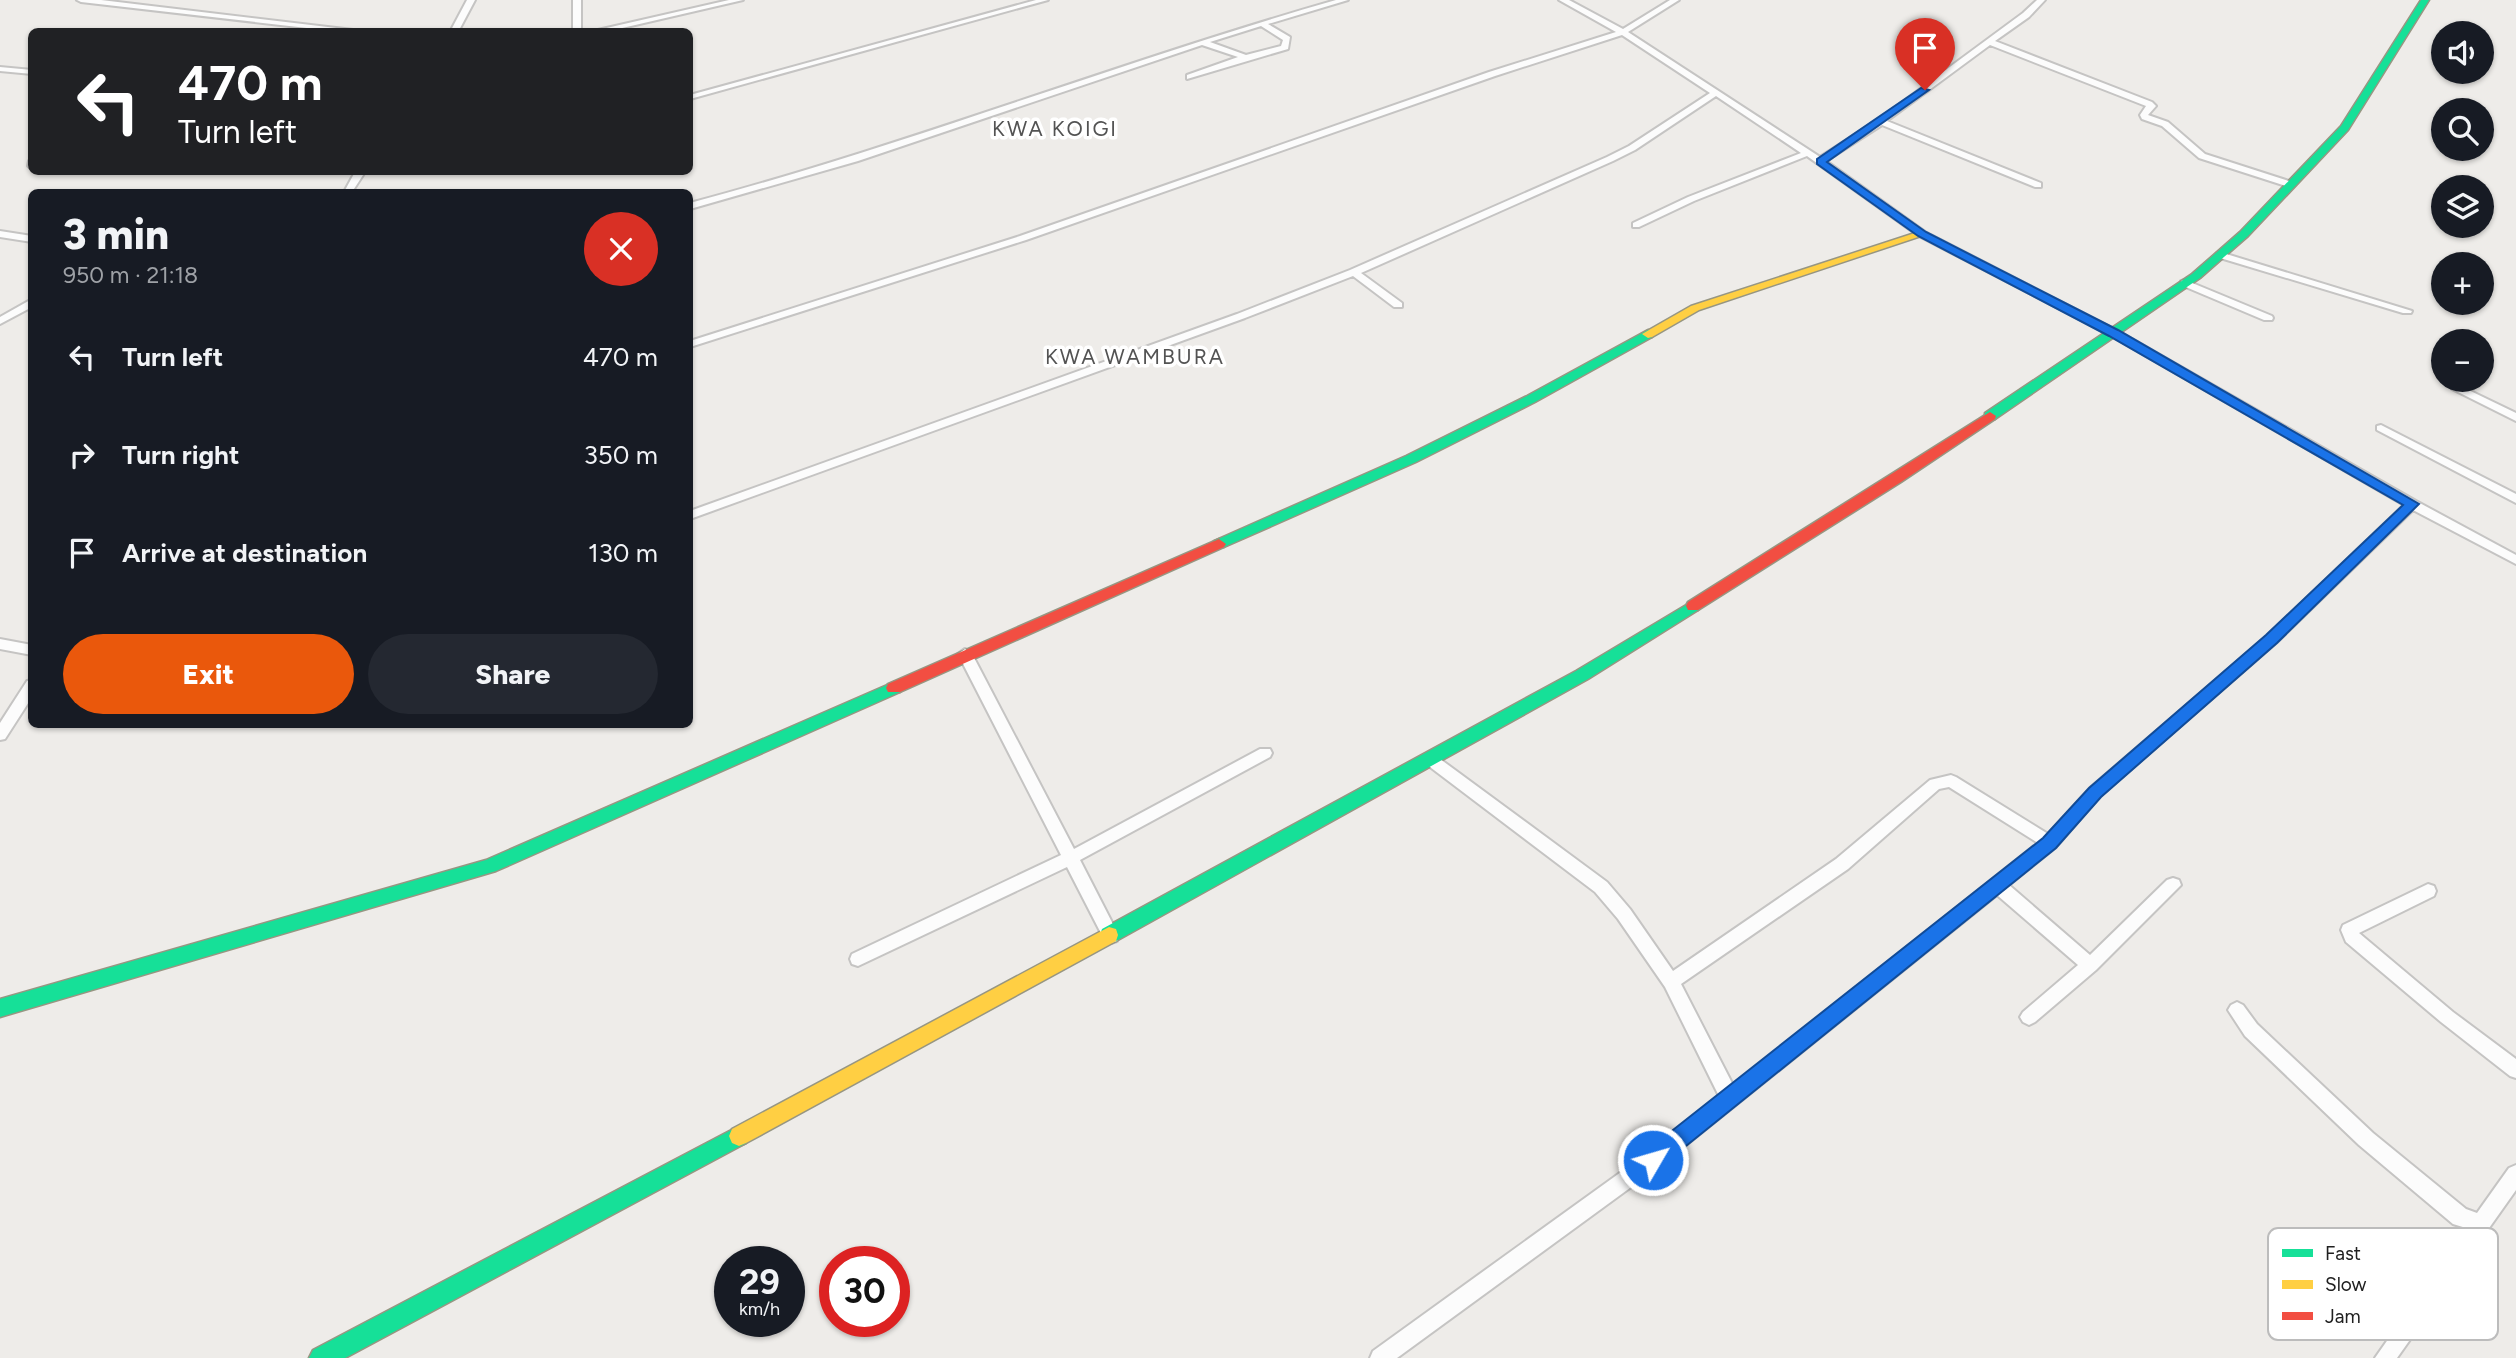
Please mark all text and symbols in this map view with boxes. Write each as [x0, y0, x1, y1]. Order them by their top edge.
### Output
pin [1895, 18, 1955, 90]
map controls [2431, 21, 2494, 392]
button: sound [2431, 21, 2494, 84]
icon: arrive [1906, 29, 1944, 67]
text: 470 m [178, 53, 322, 112]
icon: left [63, 56, 154, 147]
button: search [2431, 98, 2494, 161]
text: Turn left [178, 113, 297, 151]
district label: KWA KOIGI [992, 116, 1118, 141]
button: layers [2431, 175, 2494, 238]
text: 3 min [63, 209, 169, 260]
button: close [584, 212, 658, 286]
button: + [2431, 252, 2494, 315]
text: 950 m · 21:18 [63, 261, 198, 289]
button: − [2431, 329, 2494, 392]
icon: left [63, 338, 101, 376]
text: Turn left [122, 341, 223, 373]
text: 470 m [583, 341, 658, 373]
district label: KWA WAMBURA [1045, 344, 1225, 369]
icon: right [63, 436, 101, 474]
text: Turn right [122, 439, 239, 471]
text: 350 m [584, 439, 658, 471]
icon: arrive [63, 534, 101, 572]
text: Arrive at destination [122, 537, 367, 569]
text: 130 m [588, 537, 658, 569]
button: Exit [63, 634, 354, 714]
button: Share [368, 634, 658, 714]
position arrow [1616, 1123, 1690, 1197]
legend [2268, 1228, 2498, 1340]
text: Fast [2325, 1242, 2361, 1265]
speed limit sign: 30 [819, 1246, 910, 1337]
text: 29 [739, 1261, 780, 1303]
text: Slow [2325, 1273, 2367, 1296]
text: km/h [739, 1298, 780, 1320]
text: Jam [2325, 1305, 2361, 1328]

